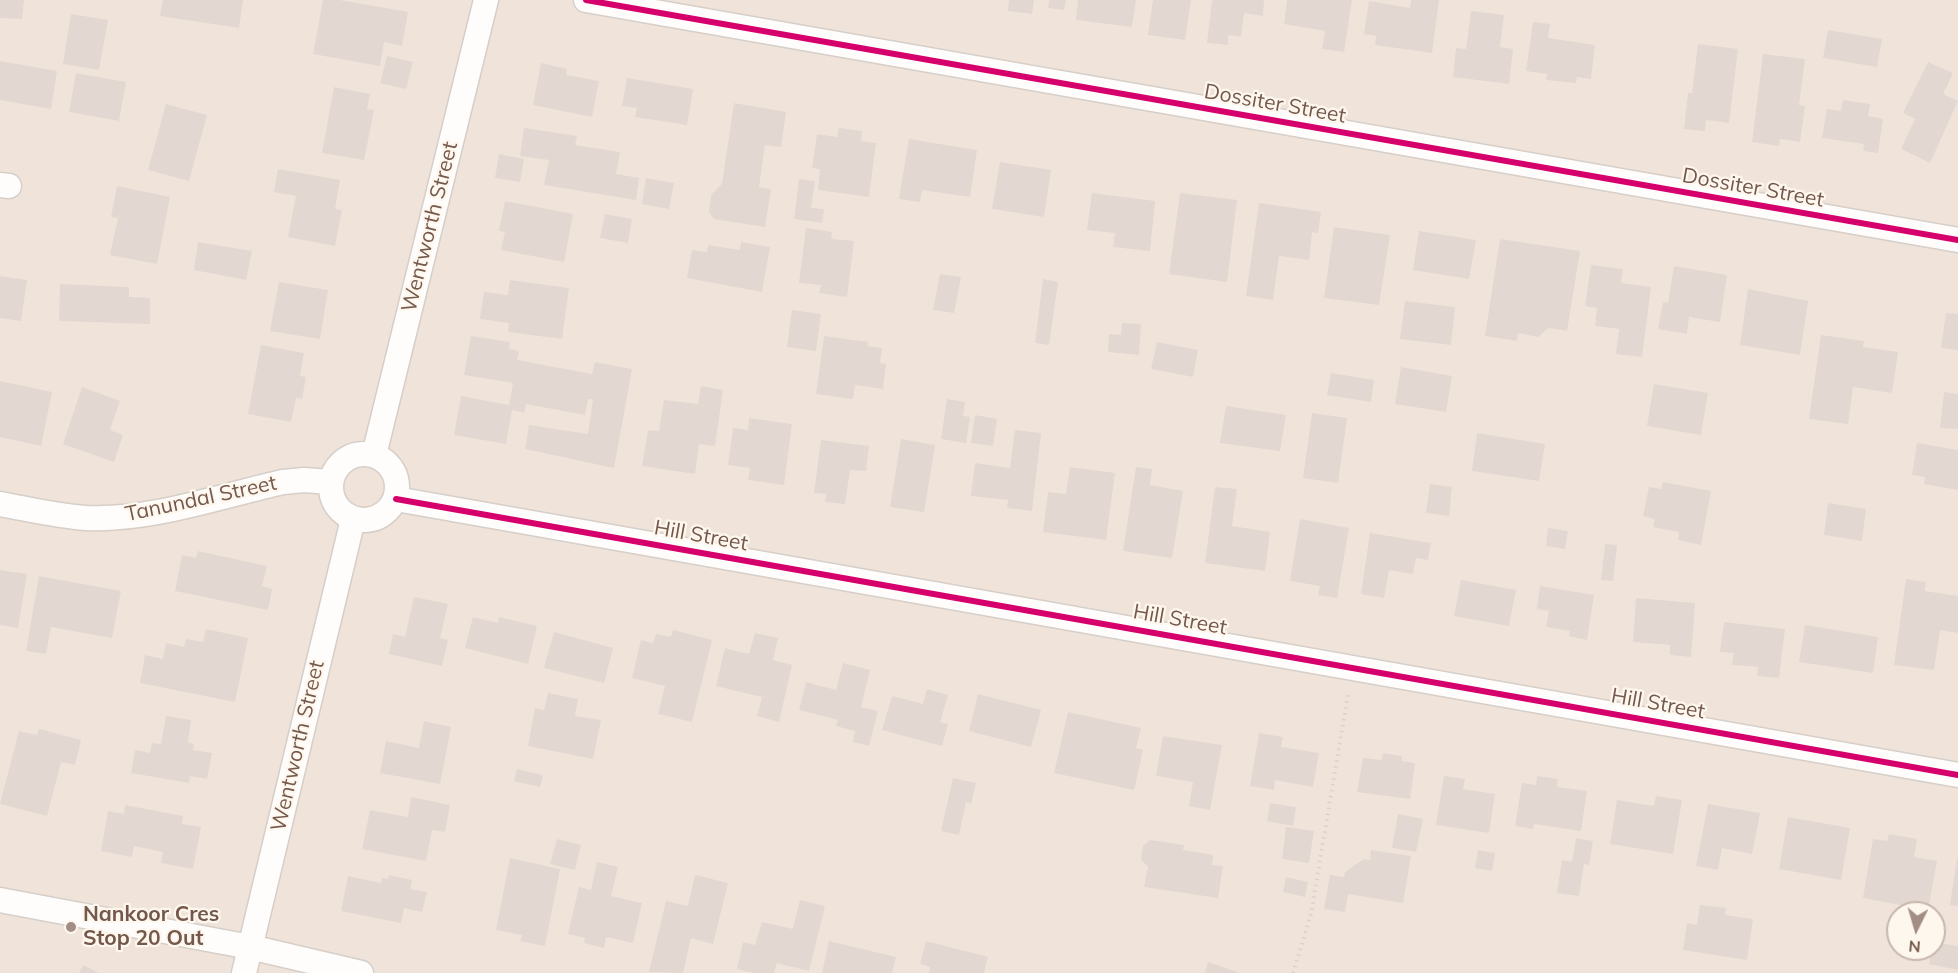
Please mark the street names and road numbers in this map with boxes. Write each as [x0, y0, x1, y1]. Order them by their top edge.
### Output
street label: Dossiter Street [1202, 79, 1348, 129]
street label: Wentworth Street [397, 139, 463, 315]
street label: Dossiter Street [1680, 163, 1826, 213]
street label: Tanundal Street [123, 471, 279, 527]
street label: Hill Street [652, 515, 750, 557]
street label: Hill Street [1131, 599, 1229, 641]
street label: Wentworth Street [266, 658, 330, 834]
street label: Hill Street [1609, 683, 1707, 725]

